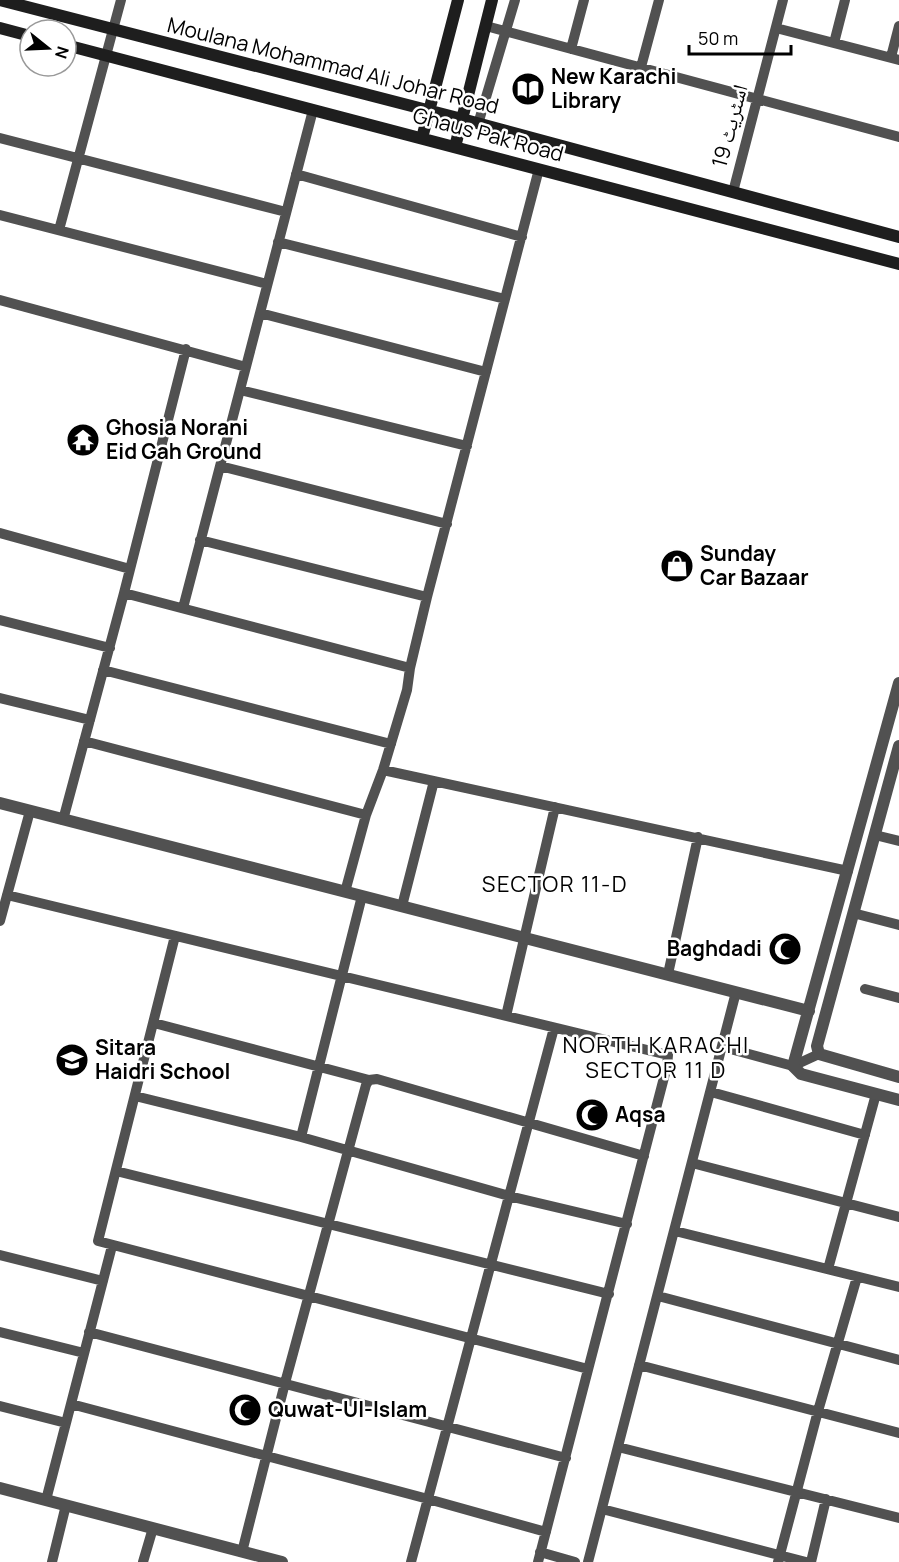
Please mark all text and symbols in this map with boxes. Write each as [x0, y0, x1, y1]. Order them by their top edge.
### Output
street label: Moulana Mohammad Ali Johar Road [165, 10, 502, 120]
north arrow [18, 18, 78, 78]
scale bar [689, 18, 791, 56]
text: 50 m [698, 26, 738, 50]
text: N [50, 44, 75, 62]
place label: New Karachi Library [551, 62, 676, 114]
library icon: New Karachi Library [510, 71, 546, 107]
street label: اسٹریٹ 19 [705, 81, 754, 170]
street label: Ghaus Pak Road [410, 100, 567, 168]
place label: Ghosia Norani Eid Gah Ground [106, 413, 262, 465]
temple icon: Ghosia Norani Eid Gah Ground [65, 422, 101, 458]
place label: Sunday Car Bazaar [700, 539, 809, 591]
shop icon: Sunday Car Bazaar [659, 548, 695, 584]
district label: SECTOR 11-D [482, 869, 628, 899]
mosque icon: Baghdadi [767, 931, 803, 967]
place label: Baghdadi [667, 934, 762, 962]
district label: NORTH KARACHI SECTOR 11 D [562, 1030, 750, 1085]
place label: Sitara Haidri School [95, 1033, 230, 1085]
school or university icon: Sitara Haidri School [54, 1042, 90, 1078]
mosque icon: Aqsa [574, 1097, 610, 1133]
place label: Aqsa [615, 1100, 666, 1128]
mosque icon: Quwat-Ul-Islam [227, 1392, 263, 1428]
place label: Quwat-Ul-Islam [268, 1395, 427, 1423]

